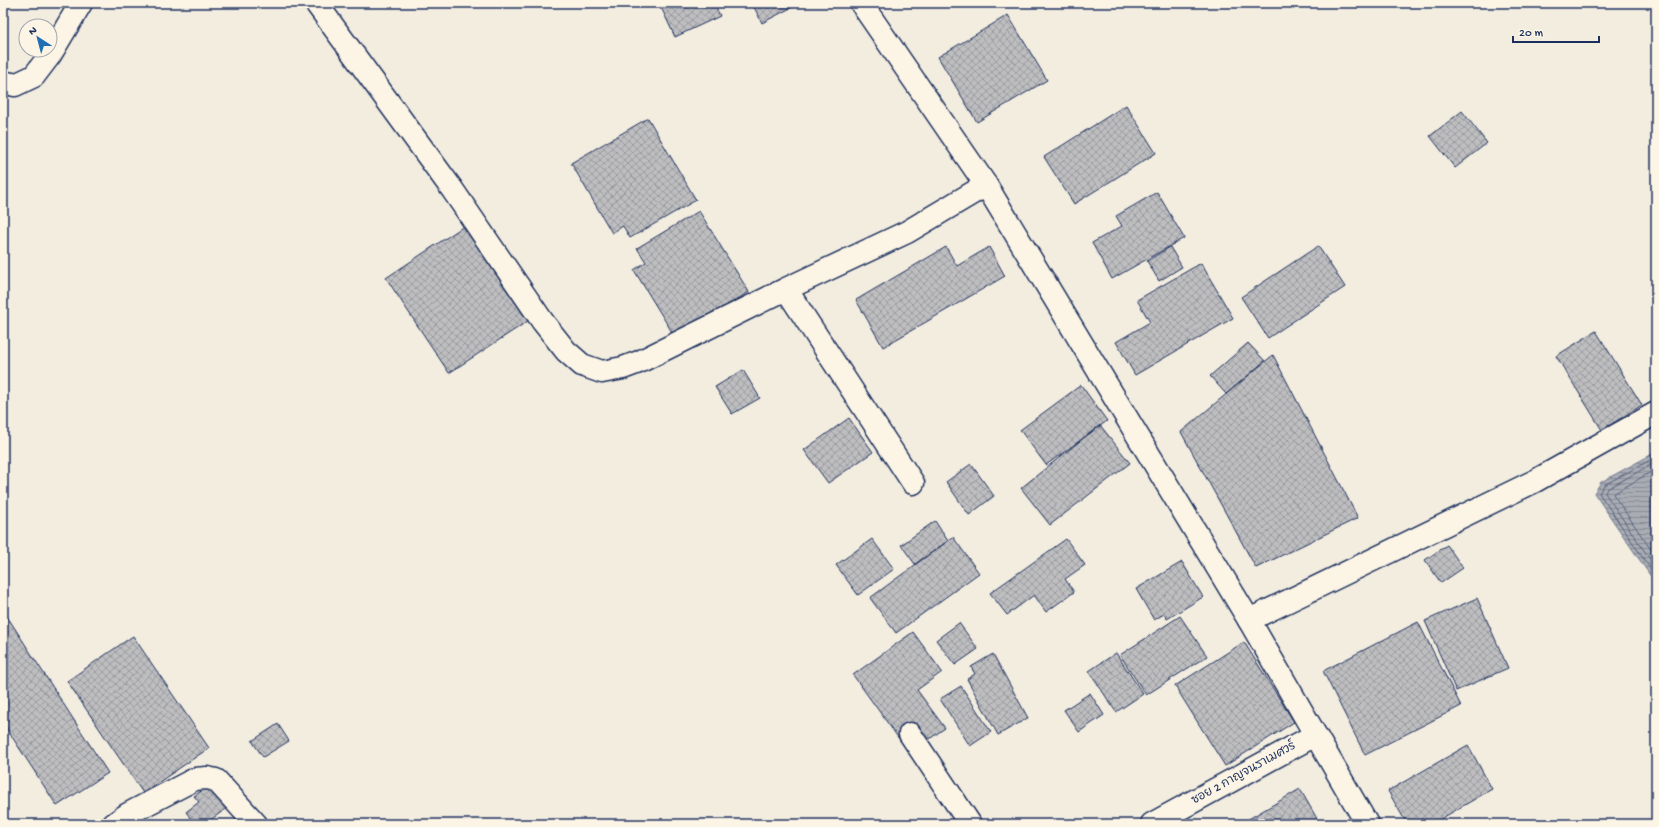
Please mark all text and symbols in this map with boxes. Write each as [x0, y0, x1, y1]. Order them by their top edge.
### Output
north arrow [18, 18, 58, 58]
scale bar [1513, 18, 1599, 44]
text: N [27, 25, 40, 38]
text: 20 m [1519, 27, 1544, 41]
street label: ซอย 2 กาญจนราเมศวร์ [1188, 737, 1299, 808]

